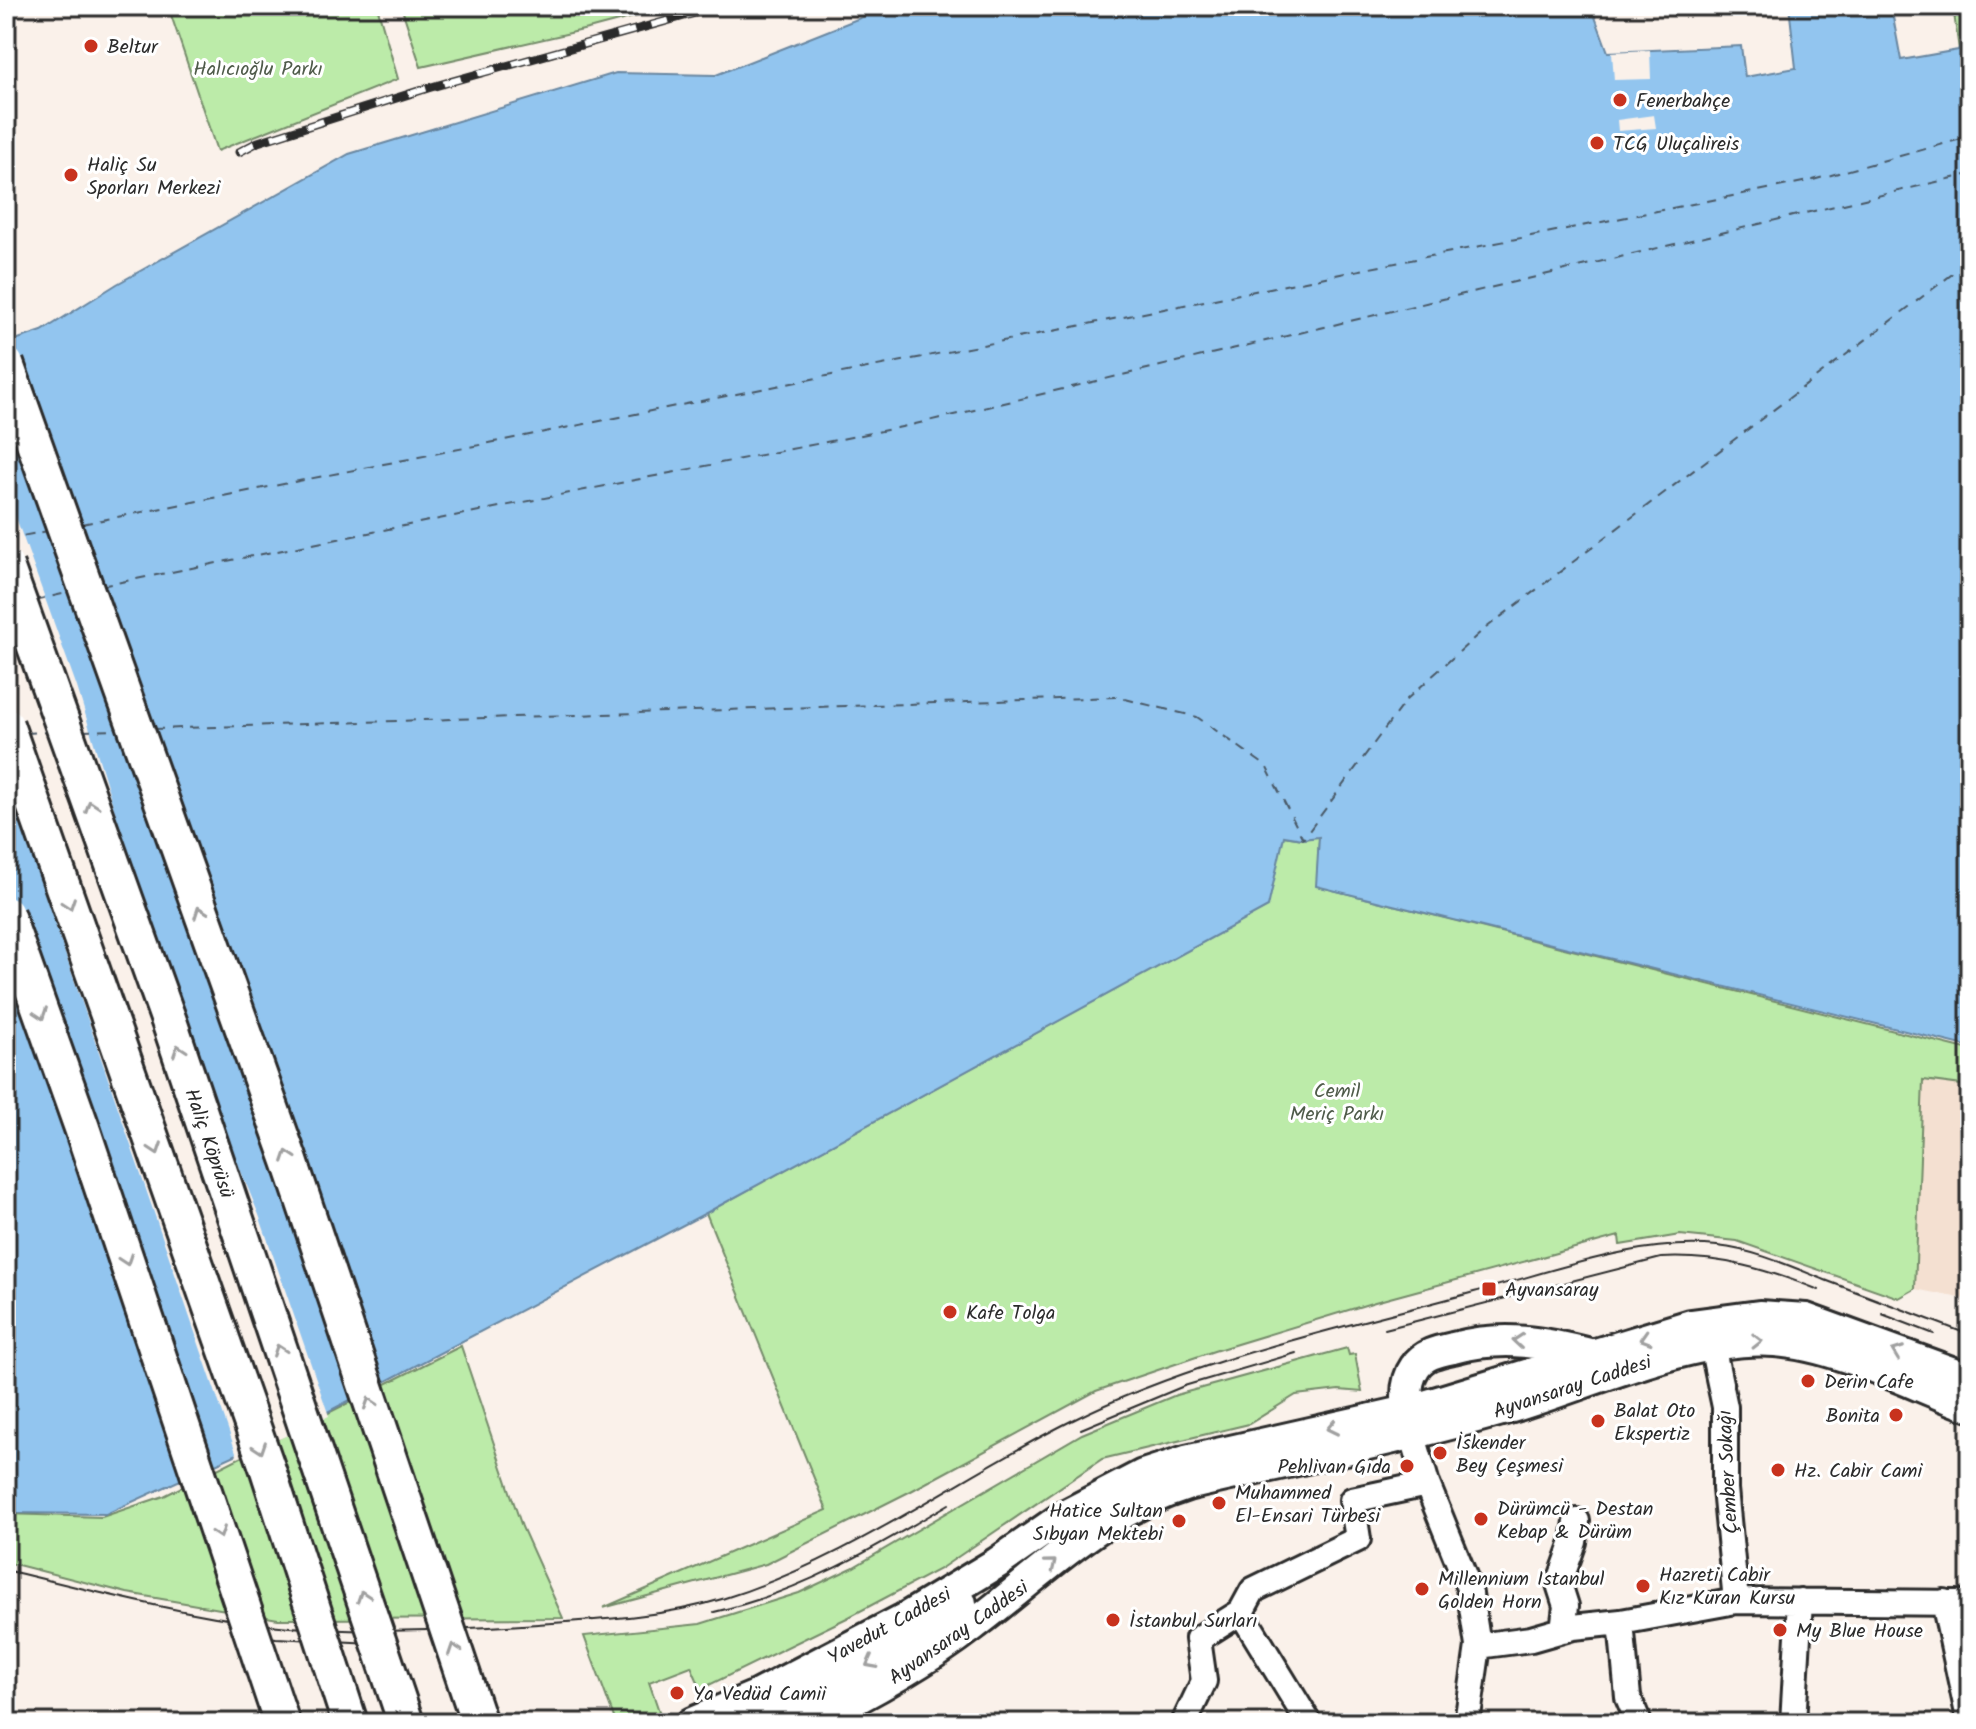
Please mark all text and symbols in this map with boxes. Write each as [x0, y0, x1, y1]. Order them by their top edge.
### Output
place label: Beltur [107, 32, 159, 64]
marker: Beltur [82, 37, 100, 55]
park label: Halıcıoğlu Parkı [193, 54, 323, 86]
place label: Fenerbahçe [1636, 86, 1730, 118]
marker: Fenerbahçe [1611, 91, 1629, 109]
place label: TCG Uluçalireis [1613, 129, 1740, 161]
marker: TCG Uluçalireis [1588, 134, 1606, 152]
place label: Haliç Su Sporları Merkezi [87, 150, 222, 205]
marker: Haliç Su Sporları Merkezi [62, 166, 80, 184]
one-way arrow [84, 800, 100, 814]
one-way arrow [60, 896, 76, 910]
one-way arrow [194, 905, 210, 919]
one-way arrow [32, 1006, 48, 1020]
one-way arrow [172, 1044, 188, 1058]
park label: Cemil Meriç Parkı [1290, 1076, 1384, 1131]
street label: Haliç Köprüsü [174, 1084, 242, 1203]
one-way arrow [146, 1141, 163, 1155]
one-way arrow [281, 1150, 297, 1164]
one-way arrow [117, 1253, 133, 1266]
place label: Ayvansaray [1505, 1275, 1599, 1307]
marker: Ayvansaray [1480, 1280, 1498, 1298]
place label: Kafe Tolga [966, 1298, 1055, 1330]
marker: Kafe Tolga [941, 1303, 959, 1321]
one-way arrow [1639, 1329, 1653, 1345]
one-way arrow [1751, 1332, 1764, 1350]
one-way arrow [1511, 1333, 1524, 1350]
one-way arrow [273, 1344, 289, 1358]
one-way arrow [1891, 1345, 1905, 1362]
street label: Ayvansaray Caddesi [1489, 1347, 1657, 1429]
place label: Derin Cafe [1824, 1367, 1914, 1399]
marker: Derin Cafe [1799, 1372, 1817, 1390]
place label: Balat Oto Ekspertiz [1614, 1396, 1695, 1451]
one-way arrow [363, 1397, 379, 1410]
place label: Bonita [1826, 1401, 1880, 1433]
marker: Bonita [1887, 1406, 1905, 1424]
street label: Çember Sokağı [1710, 1409, 1748, 1535]
marker: Balat Oto Ekspertiz [1589, 1412, 1607, 1430]
one-way arrow [1325, 1418, 1339, 1435]
place label: İskender Bey Çeşmesi [1456, 1428, 1564, 1483]
one-way arrow [250, 1440, 266, 1454]
marker: İskender Bey Çeşmesi [1431, 1444, 1449, 1462]
place label: Pehlivan Gıda [1277, 1452, 1391, 1484]
place label: Hz. Cabir Cami [1794, 1456, 1923, 1488]
marker: Pehlivan Gıda [1398, 1457, 1416, 1475]
marker: Hz. Cabir Cami [1769, 1461, 1787, 1479]
place label: Muhammed El-Ensari Türbesi [1235, 1478, 1381, 1533]
marker: Muhammed El-Ensari Türbesi [1210, 1494, 1228, 1512]
place label: Dürümcü - Destan Kebap & Dürüm [1497, 1494, 1654, 1549]
place label: Hatice Sultan Sıbyan Mektebi [1033, 1496, 1164, 1551]
marker: Dürümcü - Destan Kebap & Dürüm [1472, 1510, 1490, 1528]
marker: Hatice Sultan Sıbyan Mektebi [1170, 1512, 1188, 1530]
one-way arrow [209, 1525, 225, 1539]
one-way arrow [1042, 1559, 1056, 1574]
place label: Hazreti Cabir Kız Kuran Kursu [1659, 1560, 1796, 1615]
place label: Millennium Istanbul Golden Horn [1438, 1564, 1605, 1619]
street label: Ayvansaray Caddesi [882, 1573, 1037, 1694]
marker: Hazreti Cabir Kız Kuran Kursu [1634, 1577, 1652, 1595]
street label: Yavedut Caddesi [822, 1579, 959, 1674]
marker: Millennium Istanbul Golden Horn [1413, 1580, 1431, 1598]
one-way arrow [356, 1590, 372, 1604]
place label: İstanbul Surları [1129, 1606, 1258, 1638]
marker: İstanbul Surları [1104, 1611, 1122, 1629]
place label: My Blue House [1796, 1616, 1923, 1648]
marker: My Blue House [1771, 1621, 1789, 1639]
one-way arrow [447, 1643, 463, 1657]
one-way arrow [865, 1654, 880, 1669]
place label: Ya Vedüd Camii [693, 1679, 827, 1711]
marker: Ya Vedüd Camii [668, 1684, 686, 1702]

